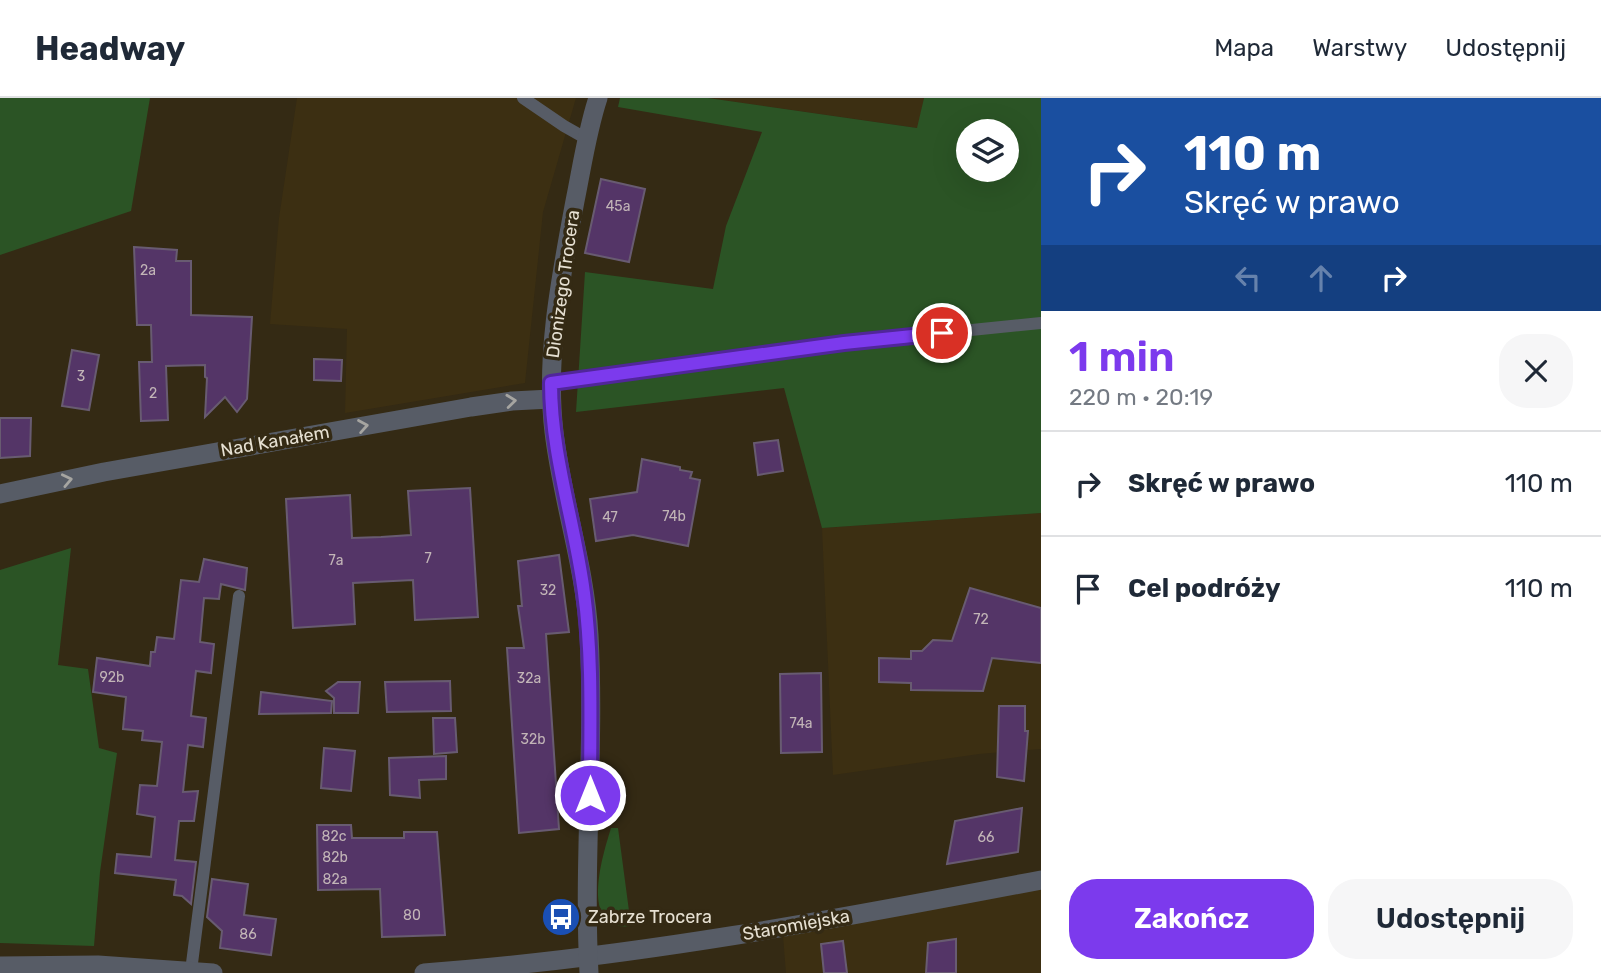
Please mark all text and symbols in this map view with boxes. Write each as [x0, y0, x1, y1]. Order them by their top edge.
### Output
text: Headway [35, 29, 185, 68]
text: Mapa [1214, 34, 1274, 62]
text: Warstwy [1312, 34, 1407, 62]
text: Udostępnij [1445, 34, 1566, 62]
map controls [956, 119, 1019, 182]
button: layers [956, 119, 1019, 182]
text: 110 m [1184, 124, 1321, 182]
icon: right [1069, 126, 1160, 217]
text: Skręć w prawo [1184, 183, 1400, 221]
house number: 45a [606, 198, 630, 215]
street label: Dionizego Trocera [542, 209, 584, 359]
icon: left [1229, 259, 1267, 297]
icon: ahead [1302, 259, 1340, 297]
icon: right [1375, 259, 1413, 297]
house number: 2a [140, 262, 156, 279]
pin [912, 303, 972, 363]
icon: arrive [923, 314, 961, 352]
text: 1 min [1069, 332, 1175, 382]
button: close [1499, 334, 1573, 408]
house number: 3 [77, 368, 85, 385]
text: 220 m · 20:19 [1069, 383, 1213, 411]
house number: 2 [149, 385, 157, 402]
one-way arrow [506, 394, 517, 409]
one-way arrow [357, 419, 369, 434]
street label: Nad Kanałem [219, 421, 331, 461]
icon: right [1069, 465, 1107, 503]
text: Skręć w prawo [1128, 468, 1315, 499]
text: 110 m [1505, 468, 1573, 499]
one-way arrow [61, 473, 73, 488]
house number: 74b [662, 508, 686, 525]
house number: 47 [602, 509, 618, 526]
house number: 7 [424, 550, 432, 567]
house number: 7a [329, 552, 343, 569]
icon: arrive [1069, 570, 1107, 608]
text: Cel podróży [1128, 573, 1281, 604]
text: 110 m [1505, 573, 1573, 604]
house number: 32 [540, 582, 556, 599]
house number: 72 [973, 611, 989, 628]
house number: 92b [100, 669, 124, 686]
house number: 32a [517, 670, 541, 687]
house number: 74a [789, 715, 813, 732]
house number: 32b [521, 731, 545, 748]
position arrow [553, 758, 627, 832]
house number: 82c [322, 828, 347, 845]
house number: 66 [978, 829, 994, 846]
house number: 82b [322, 849, 348, 866]
house number: 82a [323, 871, 347, 888]
button: Zakończ [1069, 879, 1314, 959]
button: Udostępnij [1328, 879, 1573, 959]
bus stop icon: Zabrze Trocera [540, 896, 582, 938]
street label: Staromiejska [741, 905, 851, 945]
place label: Zabrze Trocera [588, 906, 712, 928]
house number: 80 [403, 907, 421, 924]
house number: 86 [239, 926, 257, 943]

